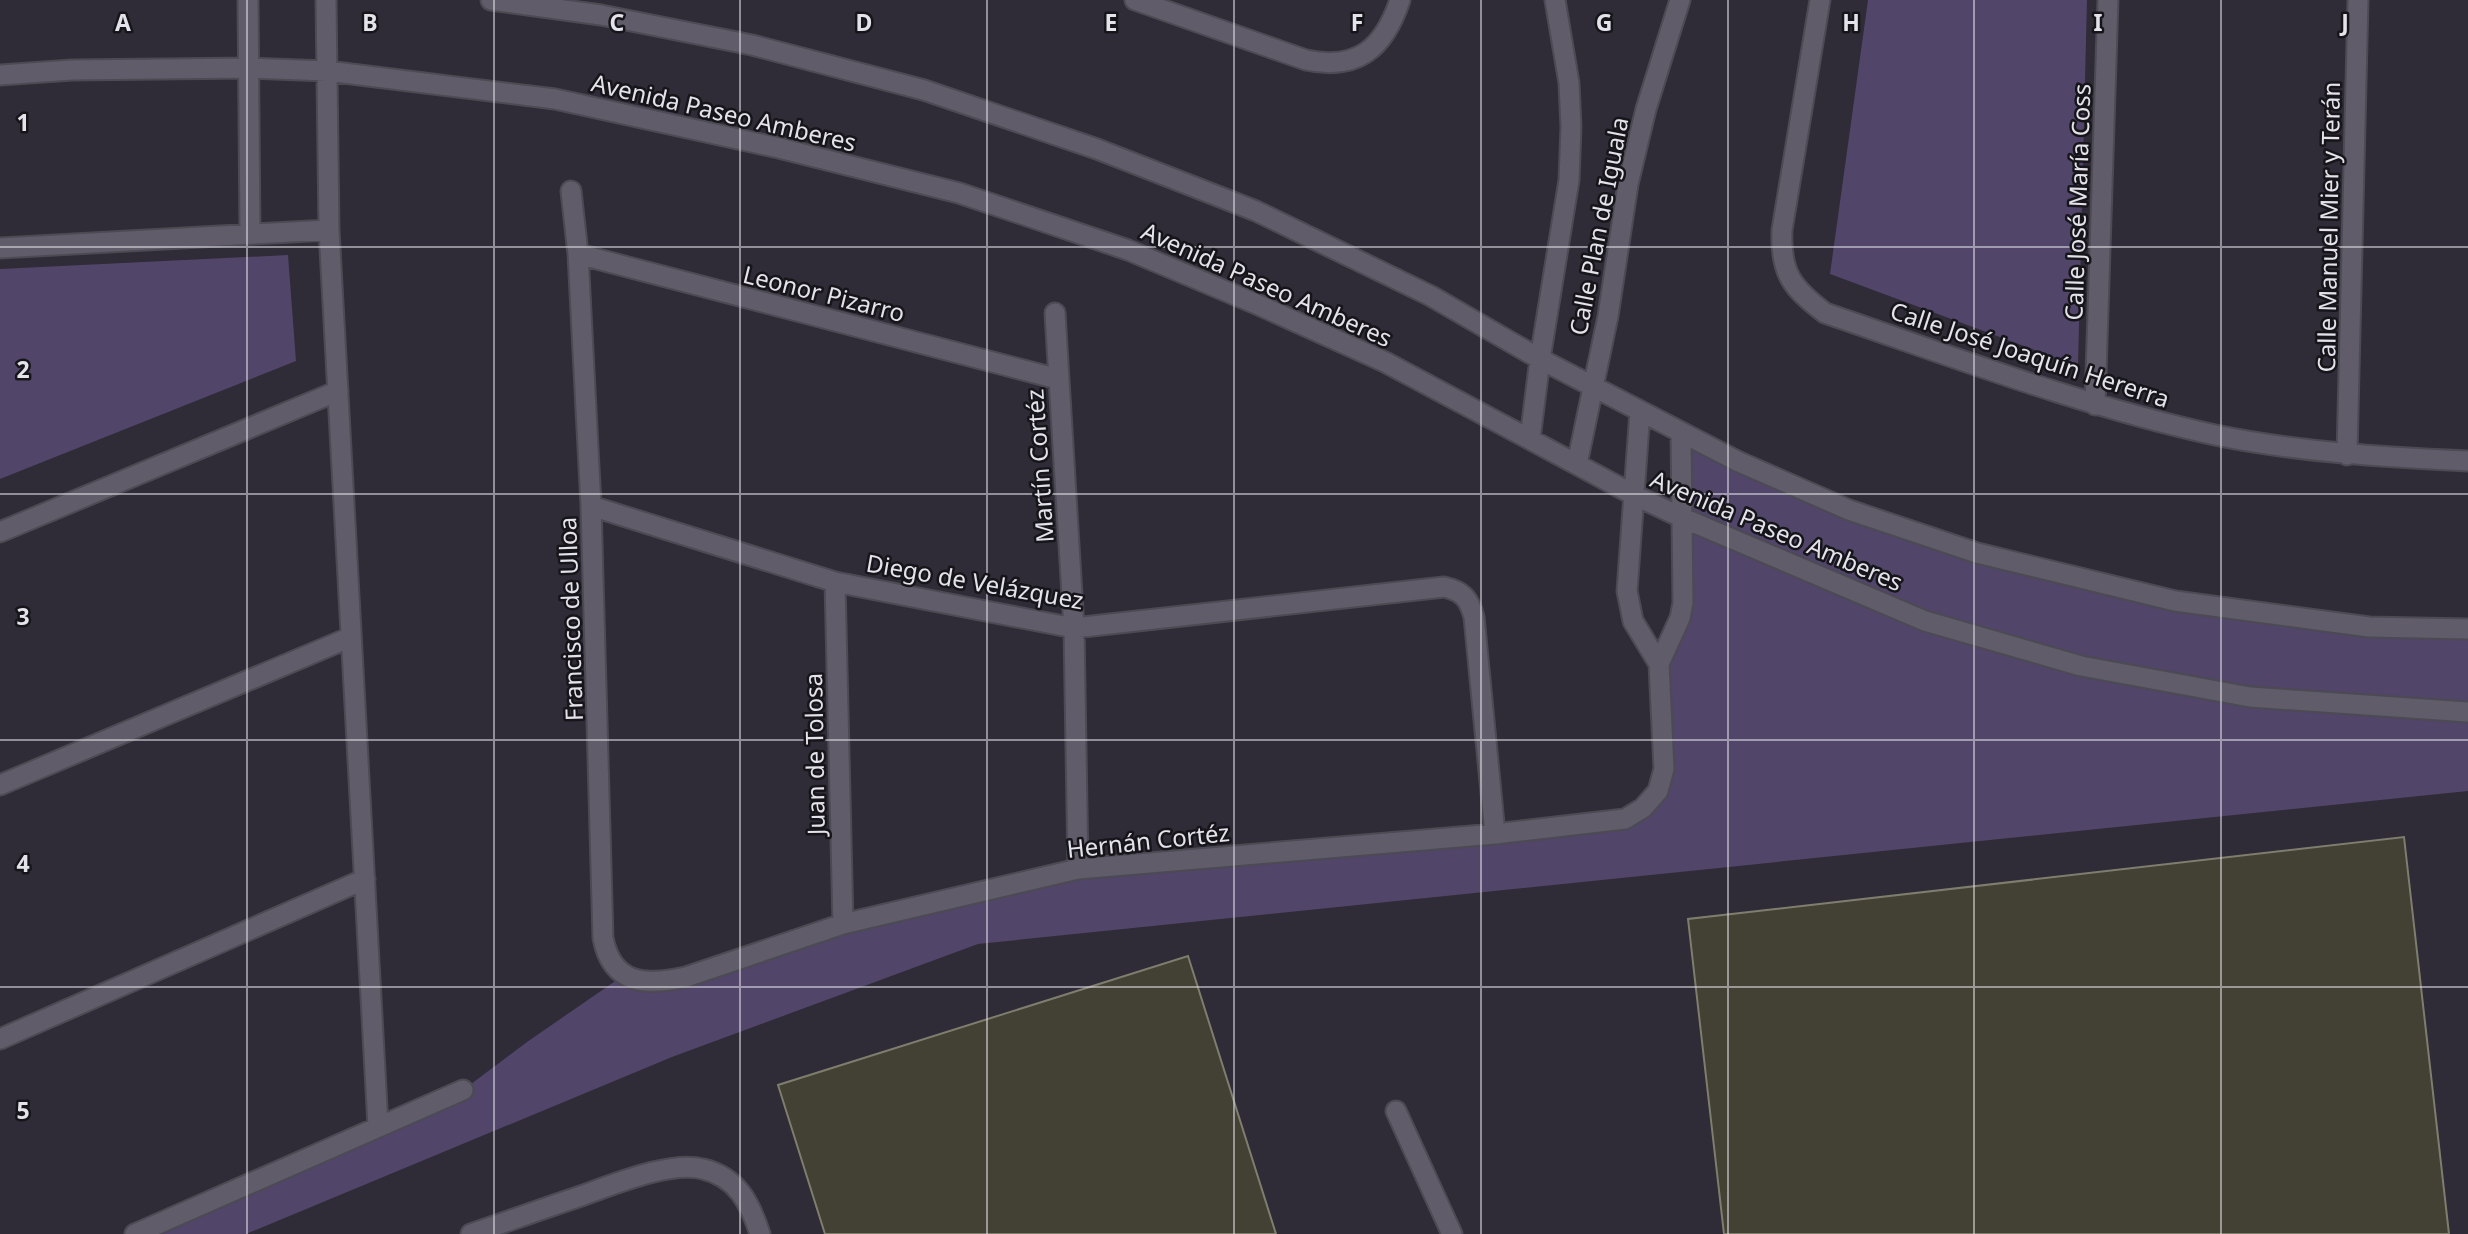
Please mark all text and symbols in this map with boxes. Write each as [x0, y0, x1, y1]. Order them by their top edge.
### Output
text: A [115, 6, 131, 38]
text: B [362, 6, 378, 38]
text: C [610, 6, 625, 38]
text: D [856, 6, 872, 38]
text: E [1105, 6, 1117, 38]
text: F [1351, 6, 1363, 38]
text: G [1596, 6, 1612, 38]
text: H [1842, 6, 1860, 38]
text: I [2094, 6, 2103, 38]
text: J [2339, 6, 2349, 38]
street label: Avenida Paseo Amberes [588, 65, 860, 159]
street label: Calle Manuel Mier y Terán [2309, 81, 2347, 373]
street label: Calle José María Coss [2056, 83, 2098, 321]
text: 1 [16, 106, 30, 138]
street label: Calle Plan de Iguala [1561, 114, 1635, 338]
street label: Avenida Paseo Amberes [1137, 214, 1397, 354]
street label: Leonor Pizarro [740, 257, 908, 329]
street label: Calle José Joaquín Hererra [1886, 293, 2174, 415]
text: 2 [16, 353, 30, 385]
street label: Martín Cortéz [1017, 388, 1061, 544]
street label: Avenida Paseo Amberes [1646, 462, 1908, 598]
street label: Francisco de Ulloa [550, 516, 590, 722]
street label: Diego de Velázquez [864, 546, 1086, 616]
text: 3 [16, 600, 30, 632]
street label: Juan de Tolosa [796, 673, 832, 837]
street label: Hernán Cortéz [1065, 815, 1231, 865]
text: 4 [16, 847, 30, 879]
text: 5 [16, 1094, 30, 1126]

